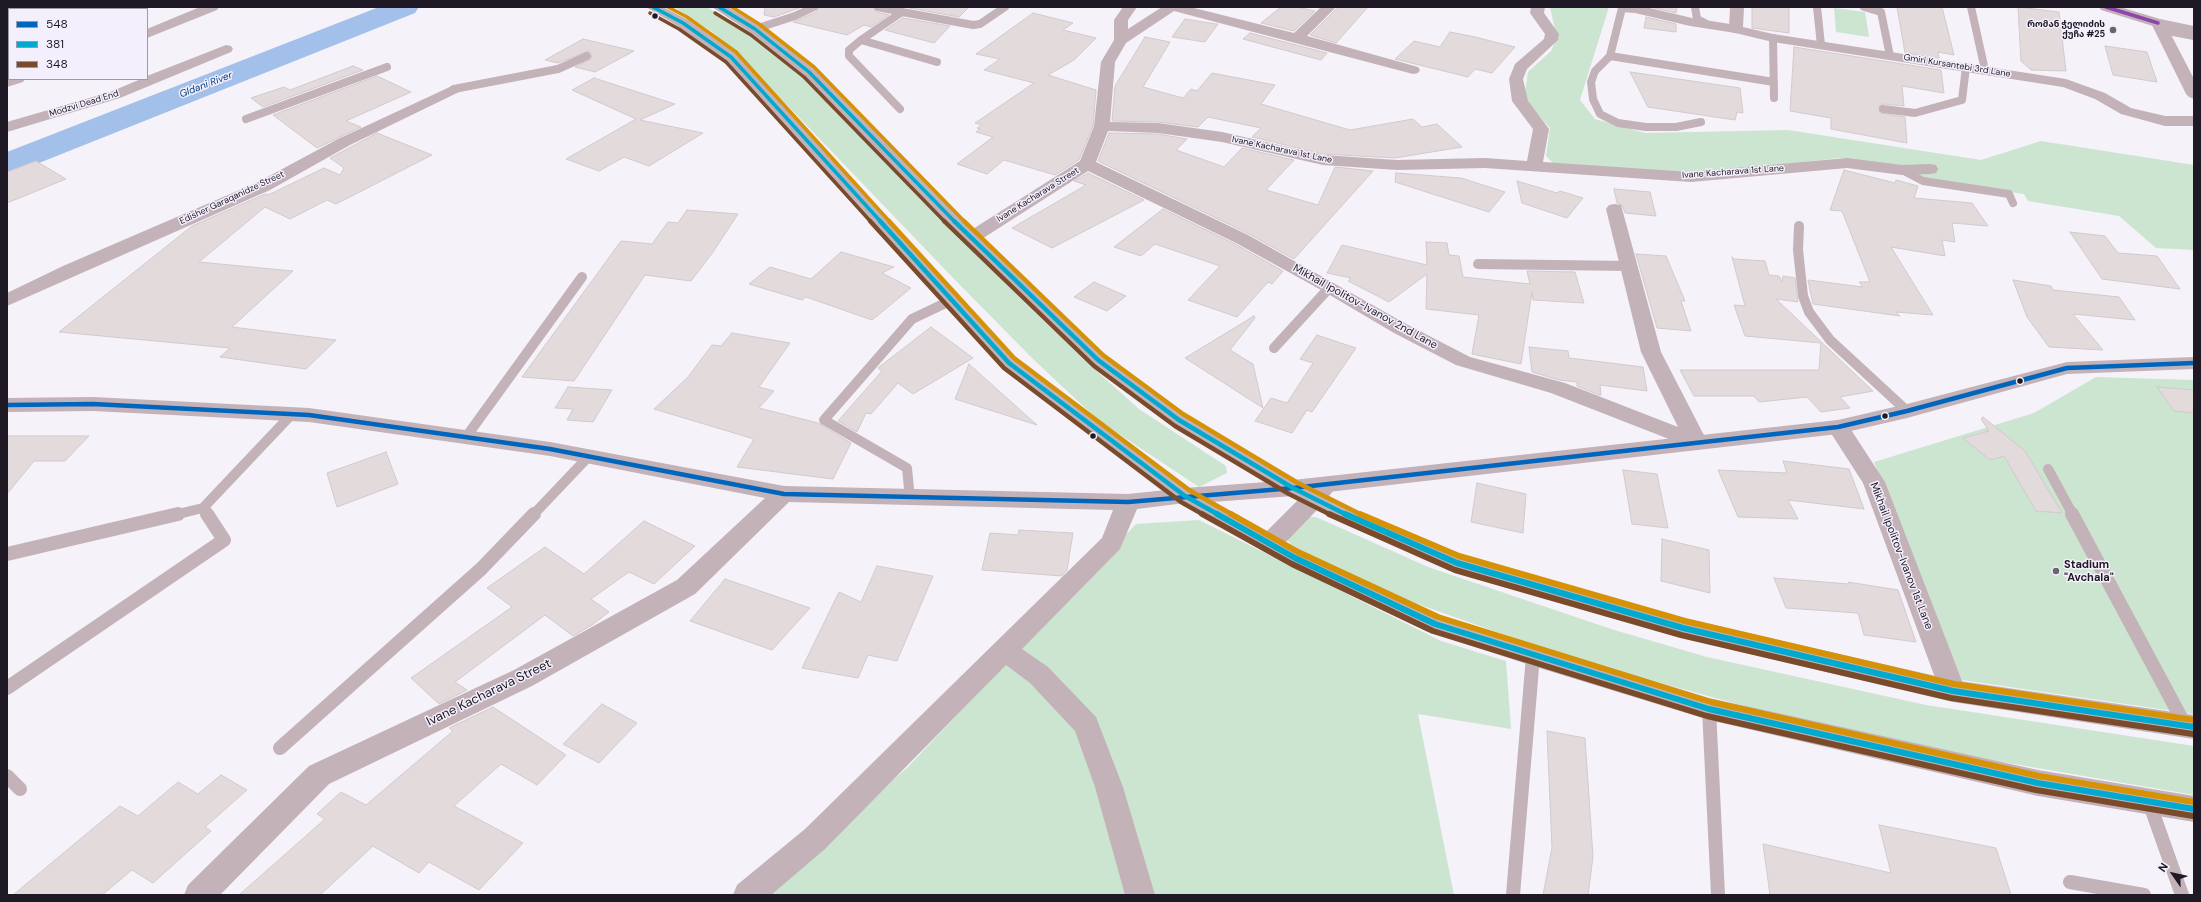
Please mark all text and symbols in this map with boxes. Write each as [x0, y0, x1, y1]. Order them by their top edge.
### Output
legend [8, 8, 148, 80]
unlabelled marker [650, 11, 660, 21]
text: 548 [46, 16, 68, 32]
place label: რომან ჭელიძის ქუჩა #25 [2027, 20, 2105, 41]
marker: რომან ჭელიძის ქუჩა #25 [2108, 25, 2118, 35]
text: 381 [46, 36, 64, 52]
street label: Gmiri Kursantebi 3rd Lane [1903, 52, 2011, 80]
text: 348 [46, 56, 68, 72]
water label: Gldani River [178, 69, 234, 101]
street label: Modzvi Dead End [48, 88, 120, 120]
street label: Ivane Kacharava 1st Lane [1231, 134, 1333, 166]
street label: Ivane Kacharava 1st Lane [1682, 163, 1784, 181]
street label: Ivane Kacharava Street [995, 165, 1081, 225]
street label: Edisher Garaqanidze Street [178, 169, 286, 227]
street label: Mikhail Ipolitov-Ivanov 2nd Lane [1290, 262, 1440, 352]
unlabelled marker [2015, 376, 2025, 386]
unlabelled marker [1880, 411, 1890, 421]
unlabelled marker [1088, 431, 1098, 441]
street label: Mikhail Ipolitov-Ivanov 1st Lane [1867, 481, 1935, 631]
place label: Stadium "Avchala" [2064, 558, 2114, 584]
marker: Stadium "Avchala" [2051, 566, 2061, 576]
street label: Ivane Kacharava Street [424, 656, 554, 730]
north arrow [2153, 854, 2193, 894]
text: N [2155, 860, 2171, 875]

